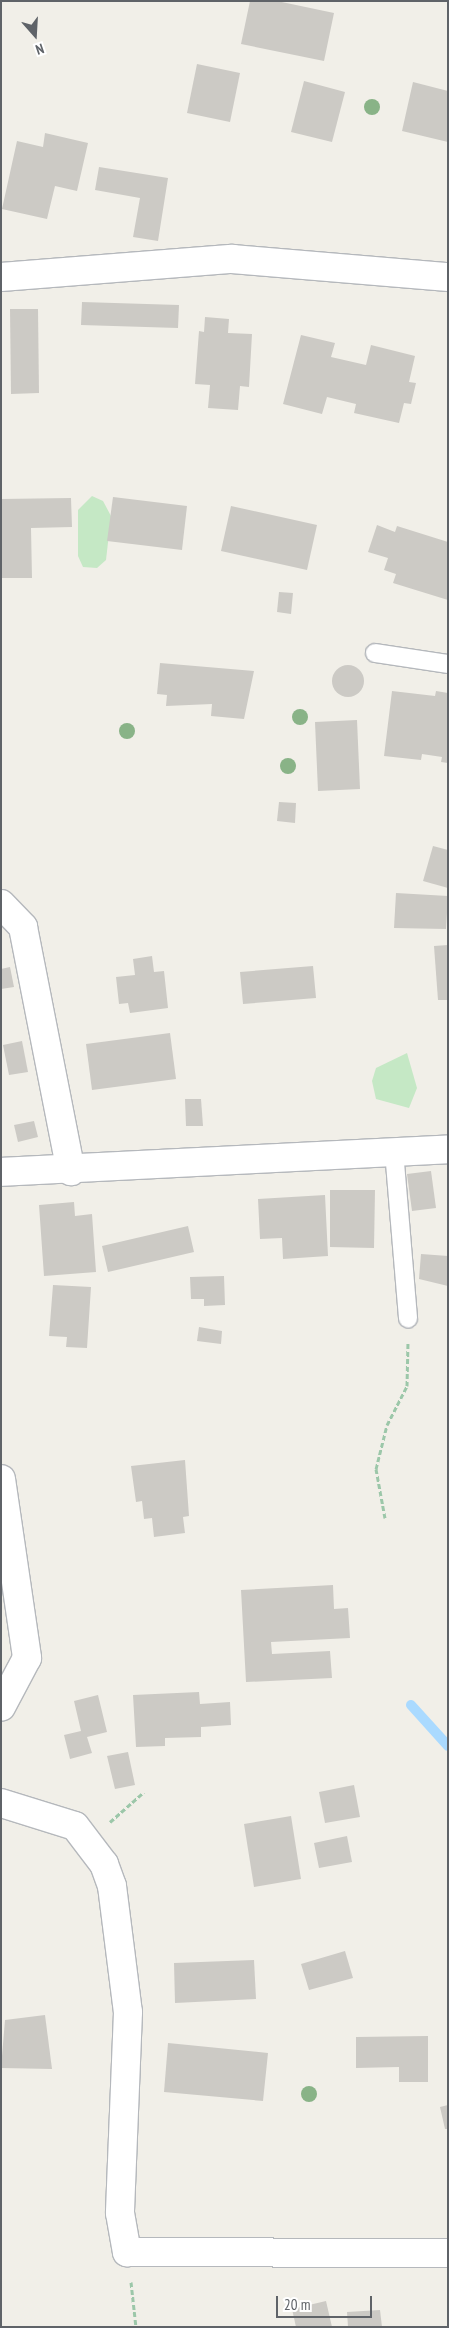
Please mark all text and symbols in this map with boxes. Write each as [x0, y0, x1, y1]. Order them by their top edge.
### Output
north arrow [10, 10, 60, 60]
text: N [33, 39, 46, 59]
scale bar [279, 2286, 375, 2318]
text: 20 m [284, 2295, 310, 2314]

